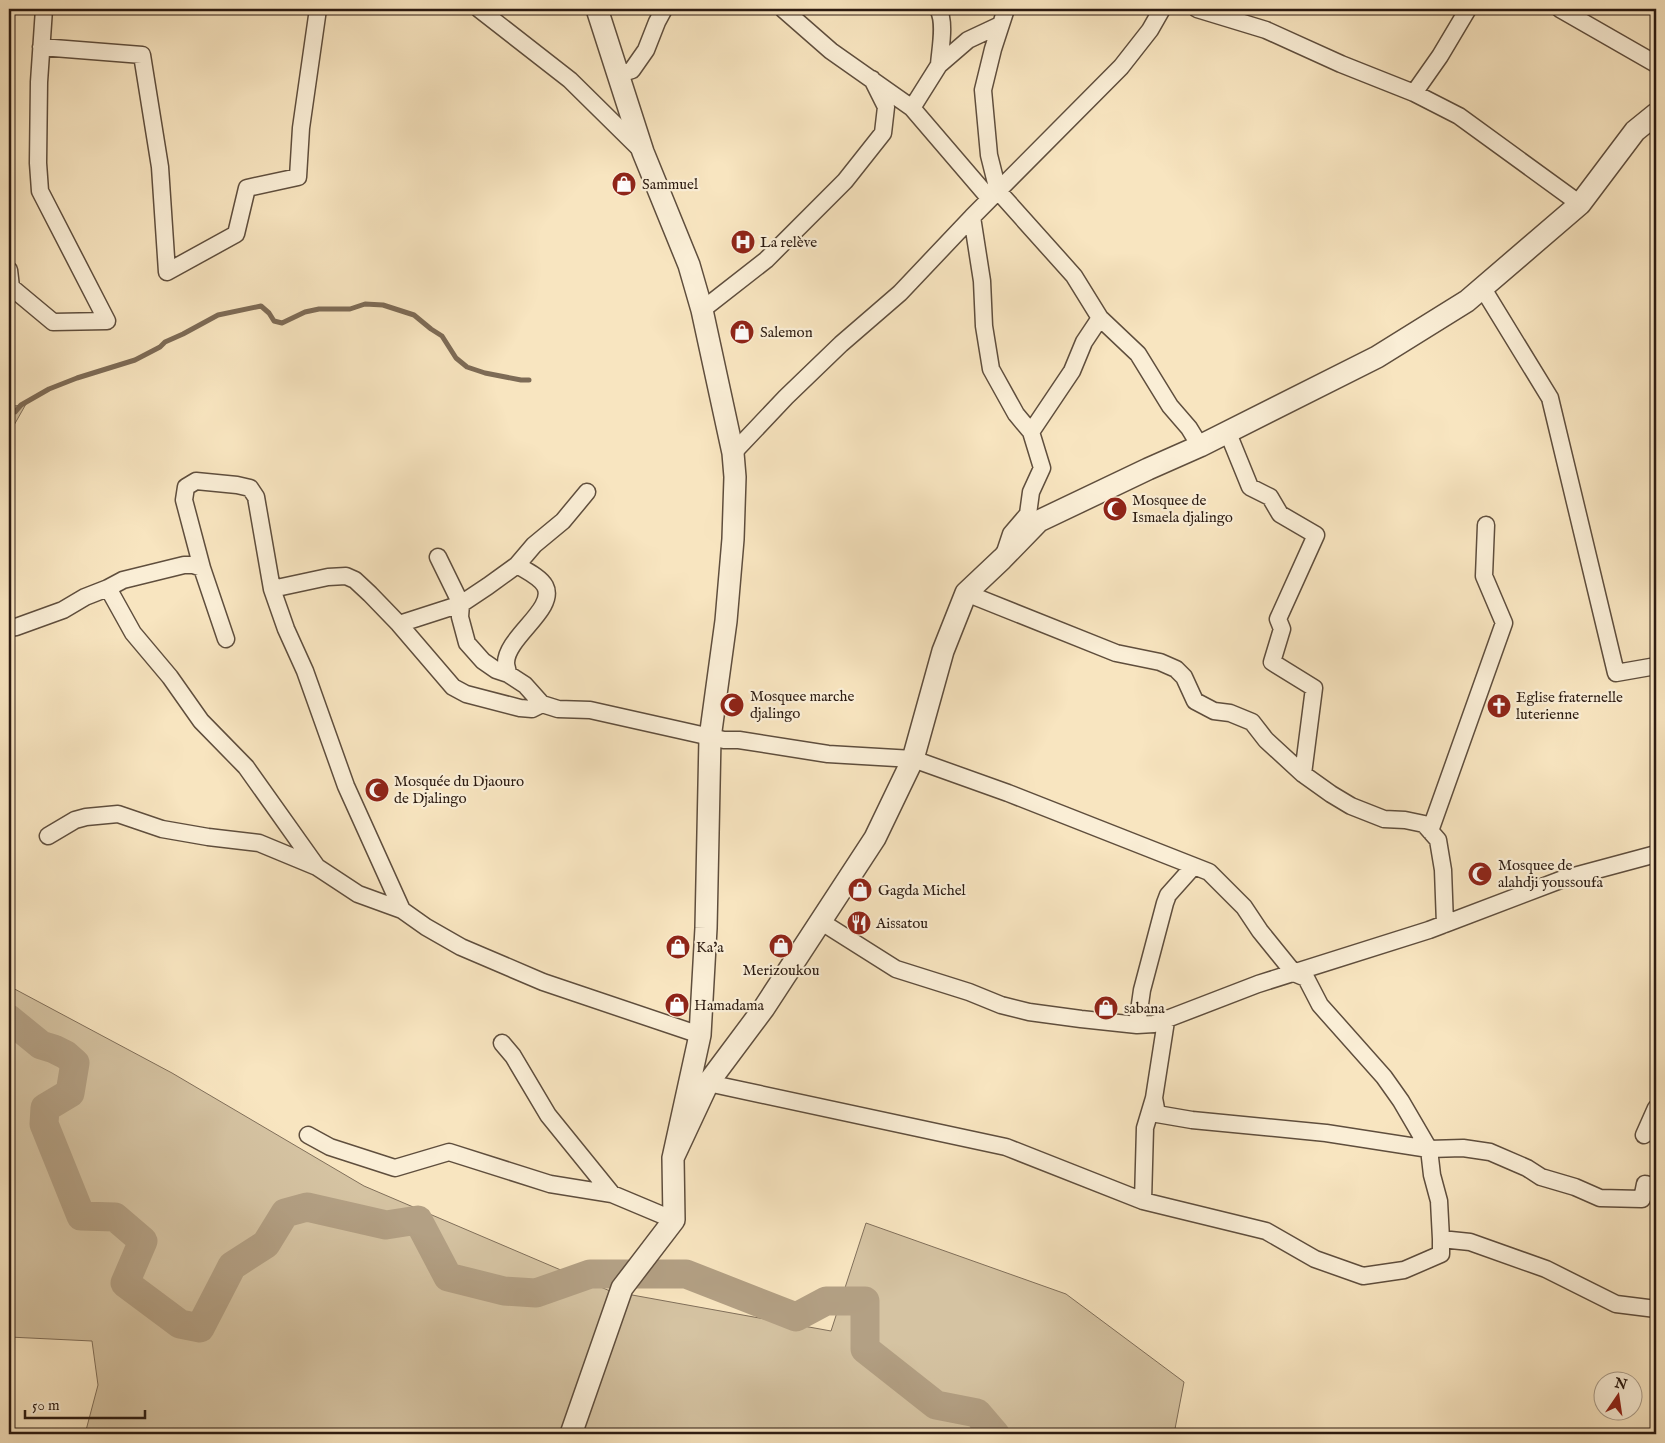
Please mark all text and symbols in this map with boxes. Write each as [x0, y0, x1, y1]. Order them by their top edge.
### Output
shop icon: Sammuel [611, 171, 637, 197]
place label: Sammuel [642, 175, 699, 194]
hospital icon: La relève [730, 229, 756, 255]
place label: La relève [760, 233, 817, 252]
shop icon: Salemon [729, 319, 755, 345]
place label: Salemon [760, 323, 813, 342]
place label: Mosquee de Ismaela djalingo [1132, 491, 1233, 527]
mosque icon: Mosquee de Ismaela djalingo [1102, 496, 1128, 522]
place label: Mosquee marche djalingo [750, 687, 855, 723]
place label: Eglise fraternelle luterienne [1516, 688, 1623, 724]
mosque icon: Mosquee marche djalingo [719, 692, 745, 718]
church icon: Eglise fraternelle luterienne [1486, 693, 1512, 719]
place label: Mosquée du Djaouro de Djalingo [394, 772, 524, 808]
mosque icon: Mosquée du Djaouro de Djalingo [364, 777, 390, 803]
place label: Mosquee de alahdji youssoufa [1498, 856, 1604, 892]
mosque icon: Mosquee de alahdji youssoufa [1467, 861, 1493, 887]
shop icon: Gagda Michel [847, 877, 873, 903]
place label: Gagda Michel [878, 881, 967, 900]
restaurant icon: Aissatou [846, 910, 872, 936]
place label: Aissatou [875, 914, 928, 933]
shop icon: Merizoukou [768, 933, 794, 959]
shop icon: Ka'a [665, 934, 691, 960]
place label: Ka'a [696, 938, 724, 957]
place label: Merizoukou [743, 961, 820, 980]
shop icon: Hamadama [664, 992, 690, 1018]
shop icon: sabana [1093, 995, 1119, 1021]
place label: Hamadama [694, 996, 765, 1015]
place label: sabana [1124, 999, 1165, 1018]
north arrow [1592, 1370, 1642, 1420]
text: N [1612, 1374, 1629, 1394]
scale bar [25, 1388, 145, 1420]
text: 50 m [32, 1396, 60, 1415]

